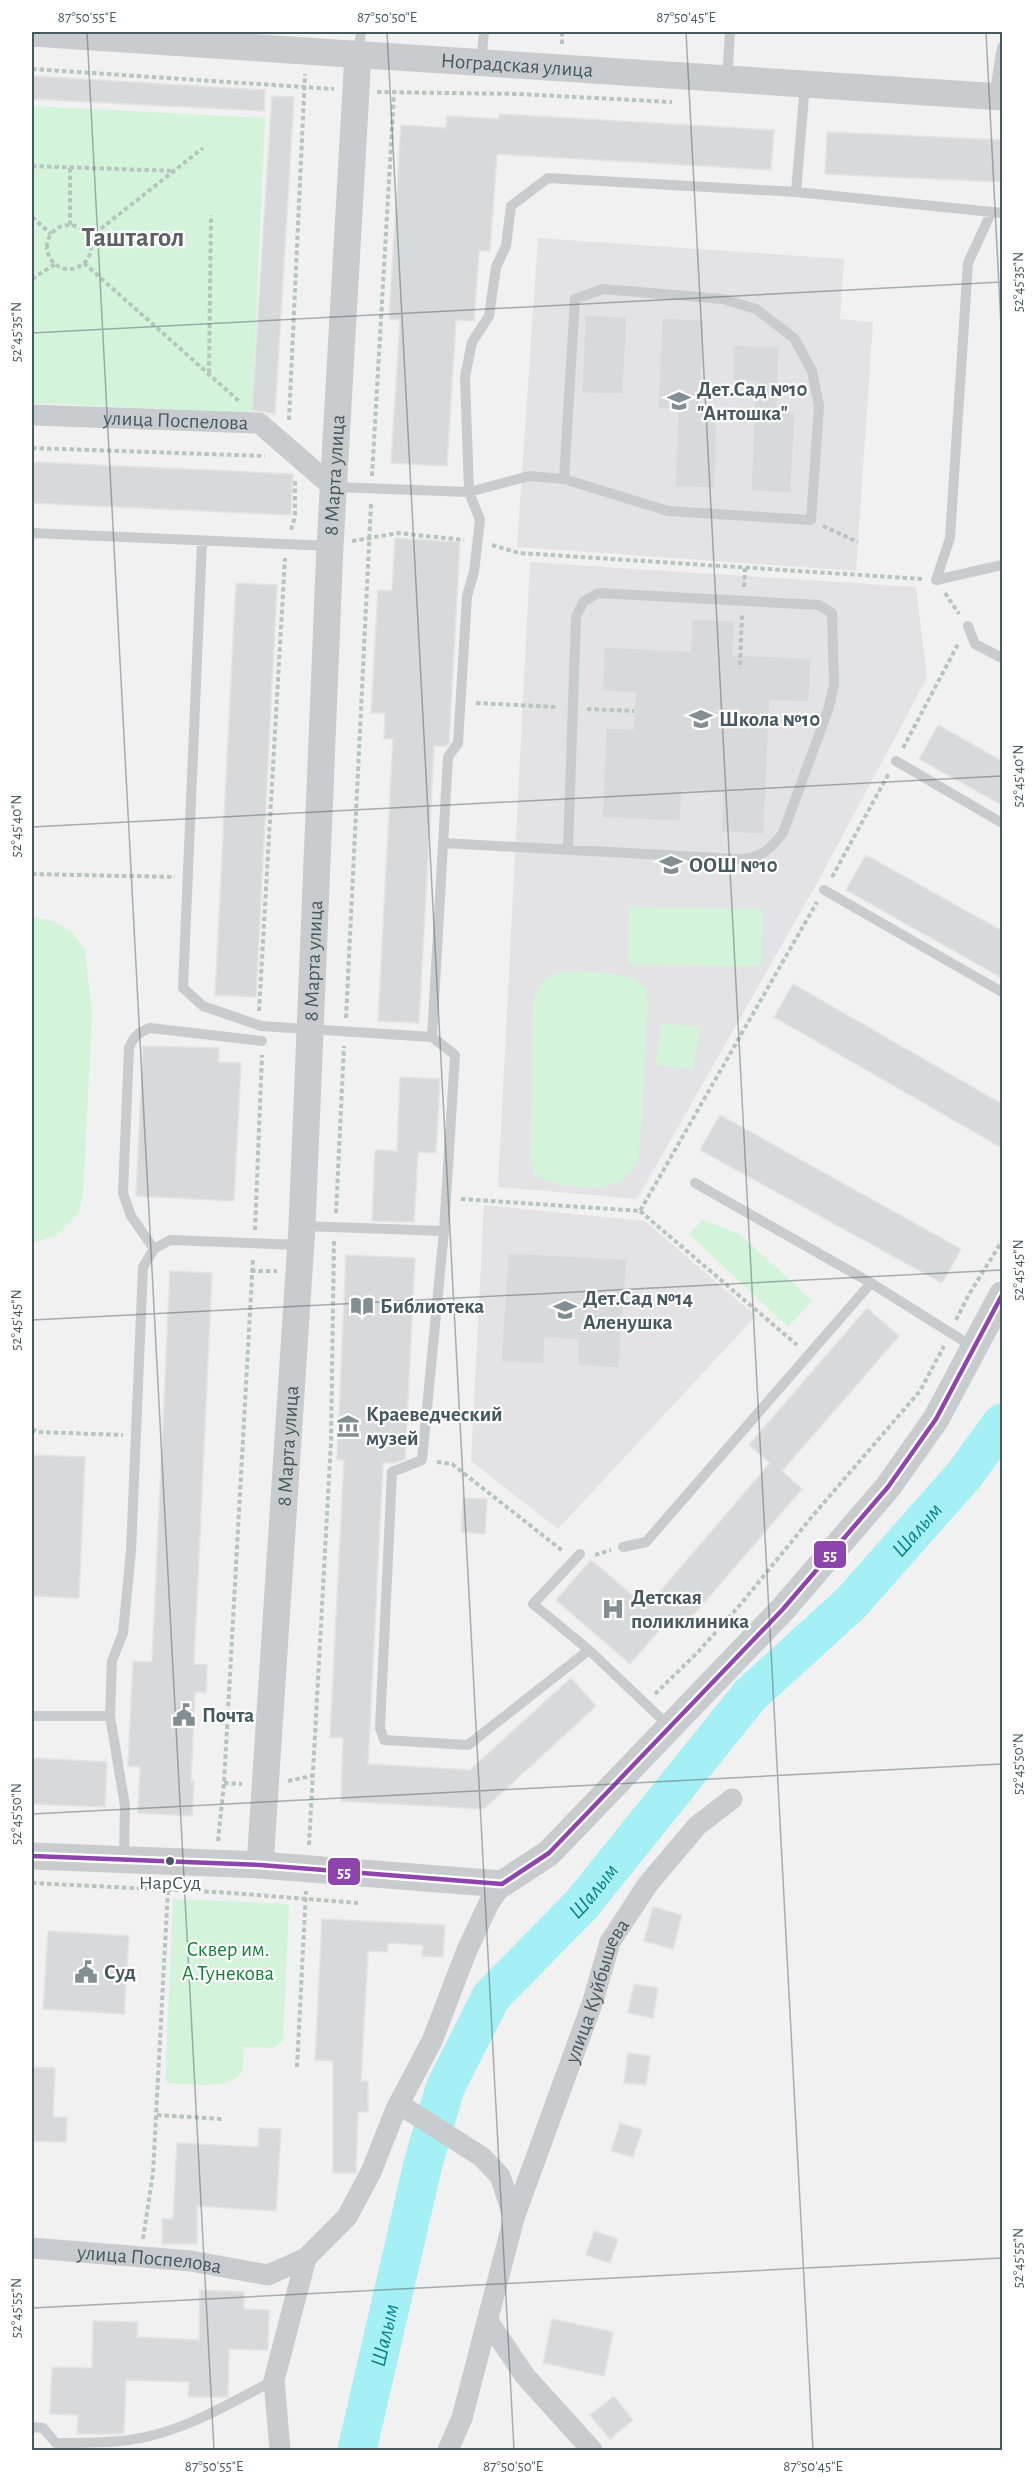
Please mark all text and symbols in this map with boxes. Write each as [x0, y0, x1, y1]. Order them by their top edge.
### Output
text: 87°50'55"E [58, 10, 116, 25]
text: 87°50'50"E [357, 10, 417, 25]
text: 87°50'45"E [656, 10, 716, 25]
street label: Ноградская улица [440, 50, 594, 81]
district label: Таштагол [82, 224, 184, 251]
text: 52°45'35"N [1011, 252, 1026, 312]
text: 52°45'35"N [9, 302, 24, 362]
place label: Дет.Сад №10 "Антошка" [697, 379, 808, 424]
school or university icon: Дет.Сад №10 "Антошка" [666, 388, 692, 414]
street label: улица Поспелова [102, 407, 249, 434]
street label: 8 Марта улица [321, 414, 348, 536]
school or university icon: Школа №10 [688, 706, 714, 732]
place label: Школа №10 [719, 709, 820, 730]
text: 52°45'40"N [1011, 744, 1026, 808]
text: 52°45'40"N [9, 794, 24, 858]
school or university icon: ООШ №10 [658, 852, 684, 878]
place label: ООШ №10 [689, 855, 778, 876]
street label: 8 Марта улица [300, 899, 326, 1022]
text: 52°45'45"N [1011, 1239, 1026, 1301]
place label: Дет.Сад №14 Аленушка [583, 1288, 693, 1333]
text: 52°45'45"N [9, 1289, 24, 1351]
library icon: Библиотека [349, 1293, 375, 1319]
place label: Библиотека [380, 1296, 484, 1317]
school or university icon: Дет.Сад №14 Аленушка [552, 1297, 578, 1323]
street label: 8 Марта улица [274, 1384, 303, 1507]
place label: Краеведческий музей [366, 1404, 503, 1449]
museum icon: Краеведческий музей [335, 1413, 361, 1439]
water label: Шалым [888, 1499, 946, 1561]
line badge: 55 [813, 1540, 847, 1569]
text: 55 [823, 1547, 837, 1563]
place label: Детская поликлиника [631, 1587, 749, 1632]
hospital icon: Детская поликлиника [600, 1596, 626, 1622]
public building icon: Почта [171, 1702, 197, 1728]
place label: Почта [202, 1705, 254, 1726]
text: 52°45'50"N [1011, 1733, 1026, 1795]
text: 52°45'50"N [9, 1783, 24, 1845]
marker: НарСуд [164, 1855, 176, 1867]
line badge: 55 [327, 1857, 361, 1886]
water label: Шалым [565, 1859, 622, 1923]
text: 55 [337, 1864, 351, 1880]
place label: НарСуд [139, 1873, 201, 1893]
street label: улица Куйбышева [561, 1915, 633, 2067]
park label: Сквер им. А.Тунекова [182, 1939, 275, 1984]
public building icon: Суд [73, 1959, 99, 1985]
place label: Суд [104, 1962, 136, 1983]
text: 52°45'55"N [1011, 2228, 1026, 2288]
street label: улица Поспелова [75, 2242, 224, 2277]
text: 52°45'55"N [9, 2278, 24, 2338]
water label: Шалым [367, 2302, 402, 2369]
text: 87°50'55"E [185, 2459, 243, 2474]
text: 87°50'50"E [483, 2459, 543, 2474]
text: 87°50'45"E [783, 2459, 843, 2474]

